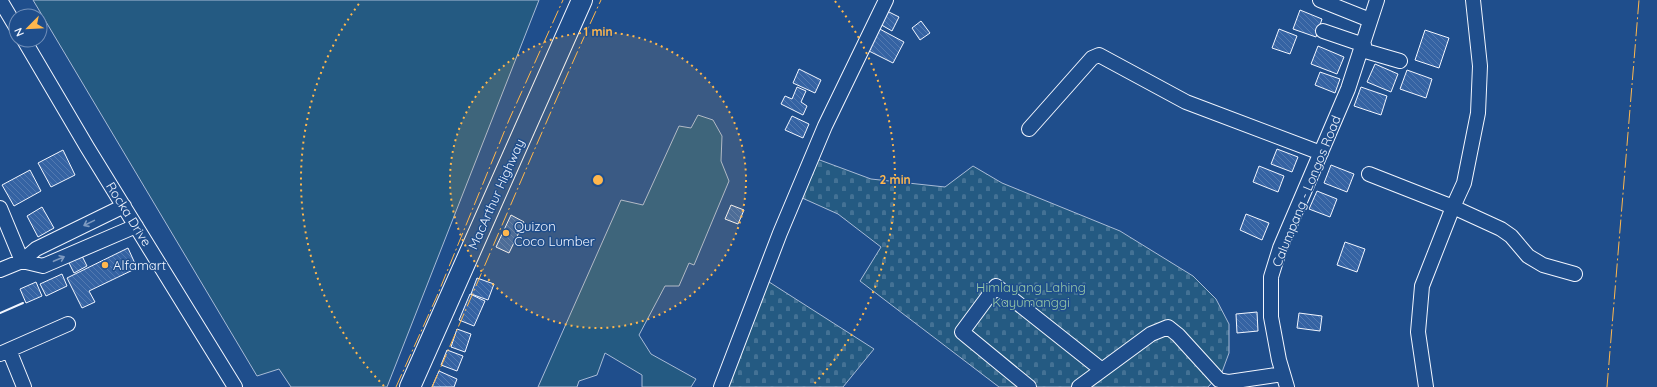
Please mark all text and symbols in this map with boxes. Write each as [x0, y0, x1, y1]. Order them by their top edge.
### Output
north arrow [8, 8, 48, 48]
text: 1 min [583, 24, 613, 39]
text: N [11, 26, 27, 39]
street label: Calumpang - Longos Road [1268, 113, 1344, 269]
street label: MacArthur Highway [464, 136, 528, 252]
text: 2 min [879, 172, 911, 187]
centre of rings [591, 173, 605, 187]
street label: Rocka Drive [103, 179, 155, 249]
place label: Quizon Coco Lumber [514, 218, 595, 249]
one-way arrow [83, 220, 95, 227]
marker: Quizon Coco Lumber [501, 228, 511, 238]
one-way arrow [53, 255, 65, 262]
place label: Alfamart [113, 257, 166, 273]
marker: Alfamart [100, 260, 110, 270]
park label: Himlayang Lahing Kayumanggi [976, 279, 1086, 310]

